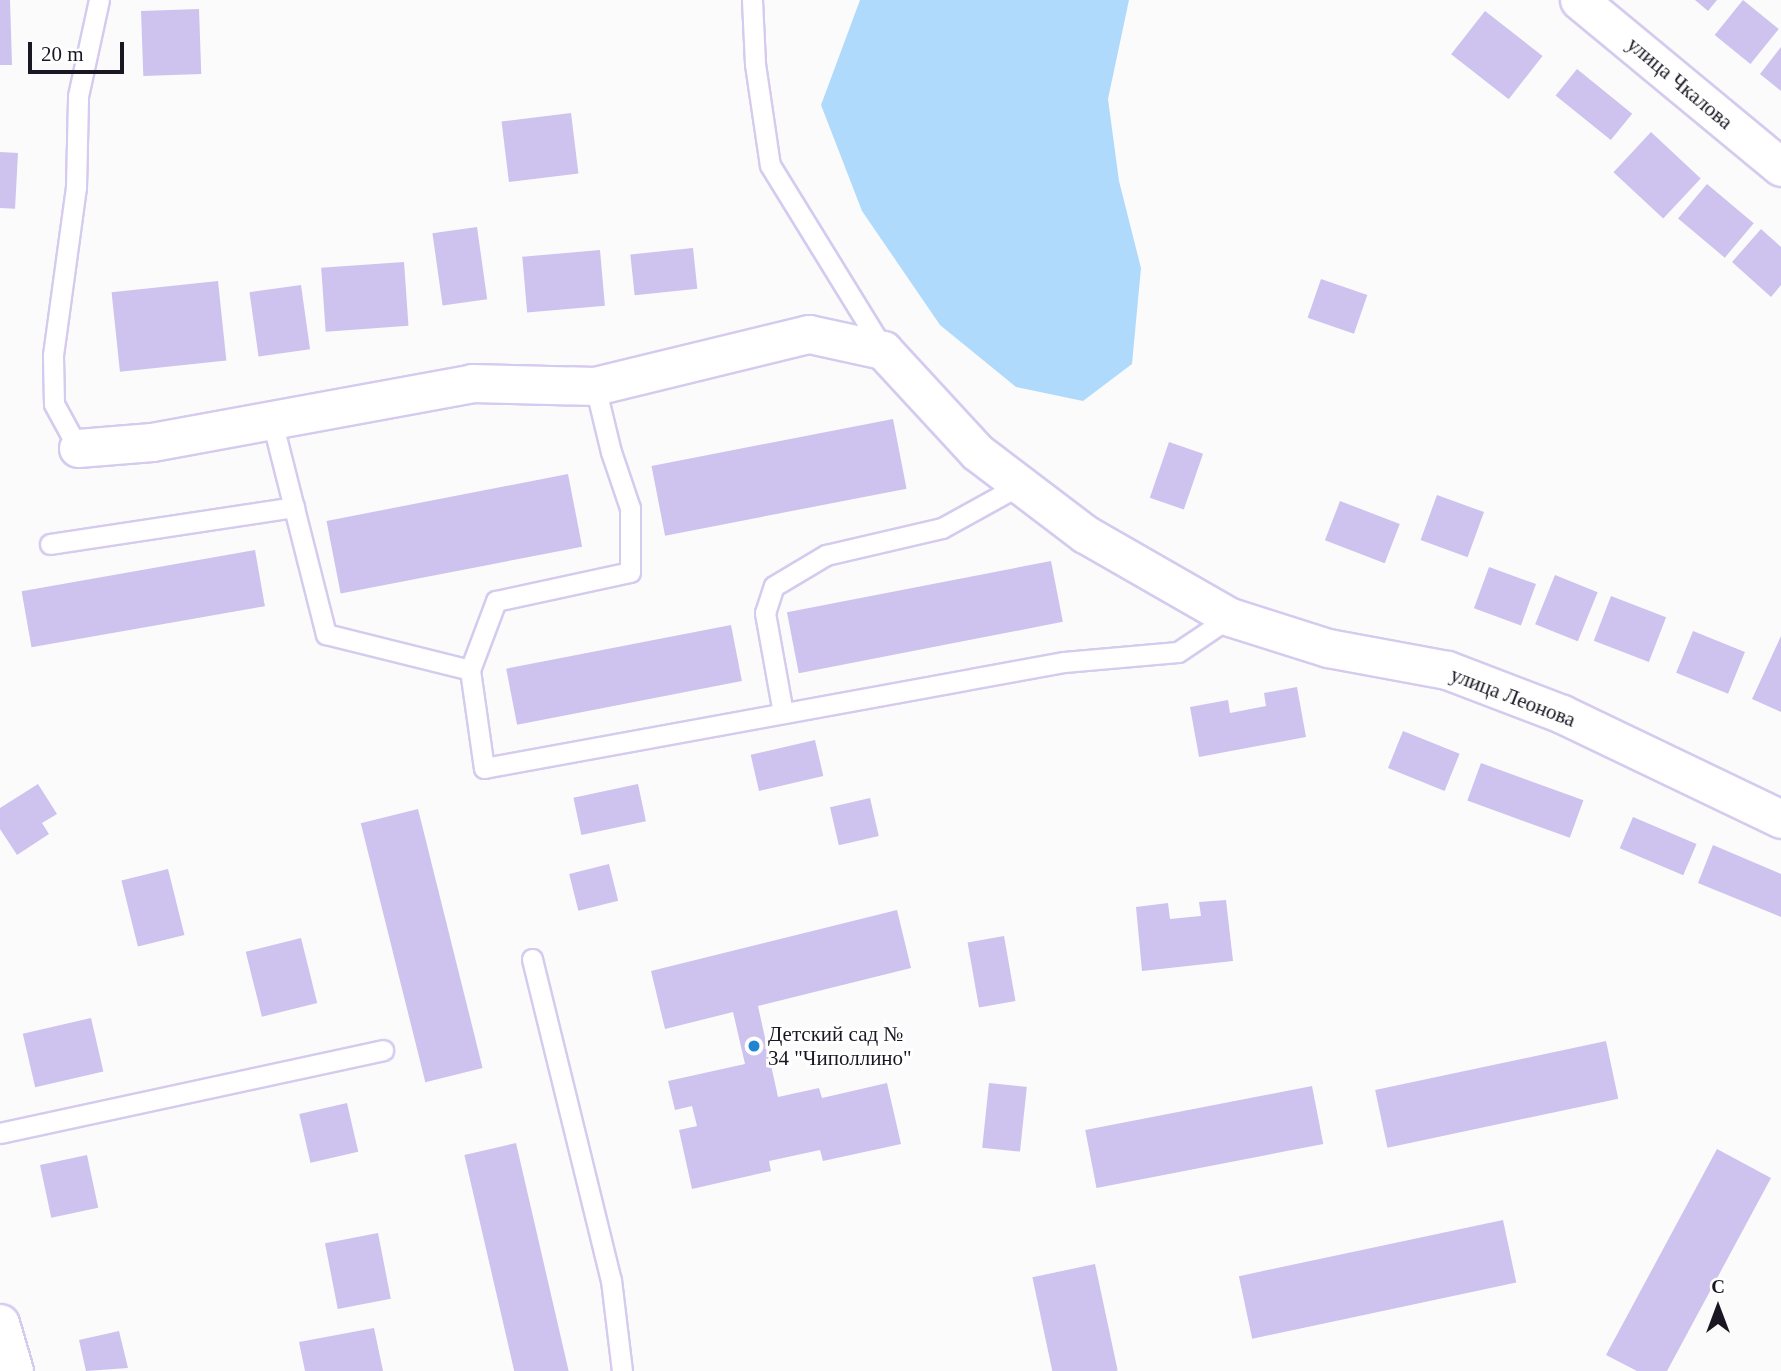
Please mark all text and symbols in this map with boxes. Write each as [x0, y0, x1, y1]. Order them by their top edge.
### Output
scale bar [32, 28, 128, 72]
street label: улица Чкалова [1622, 32, 1738, 134]
text: 20 m [41, 42, 84, 66]
street label: улица Леонова [1447, 662, 1579, 732]
place label: Детский сад № 34 "Чиполлино" [768, 1021, 912, 1071]
marker: Детский сад № 34 "Чиполлино" [746, 1038, 762, 1054]
north arrow [1683, 1273, 1753, 1343]
text: С [1711, 1276, 1725, 1297]

